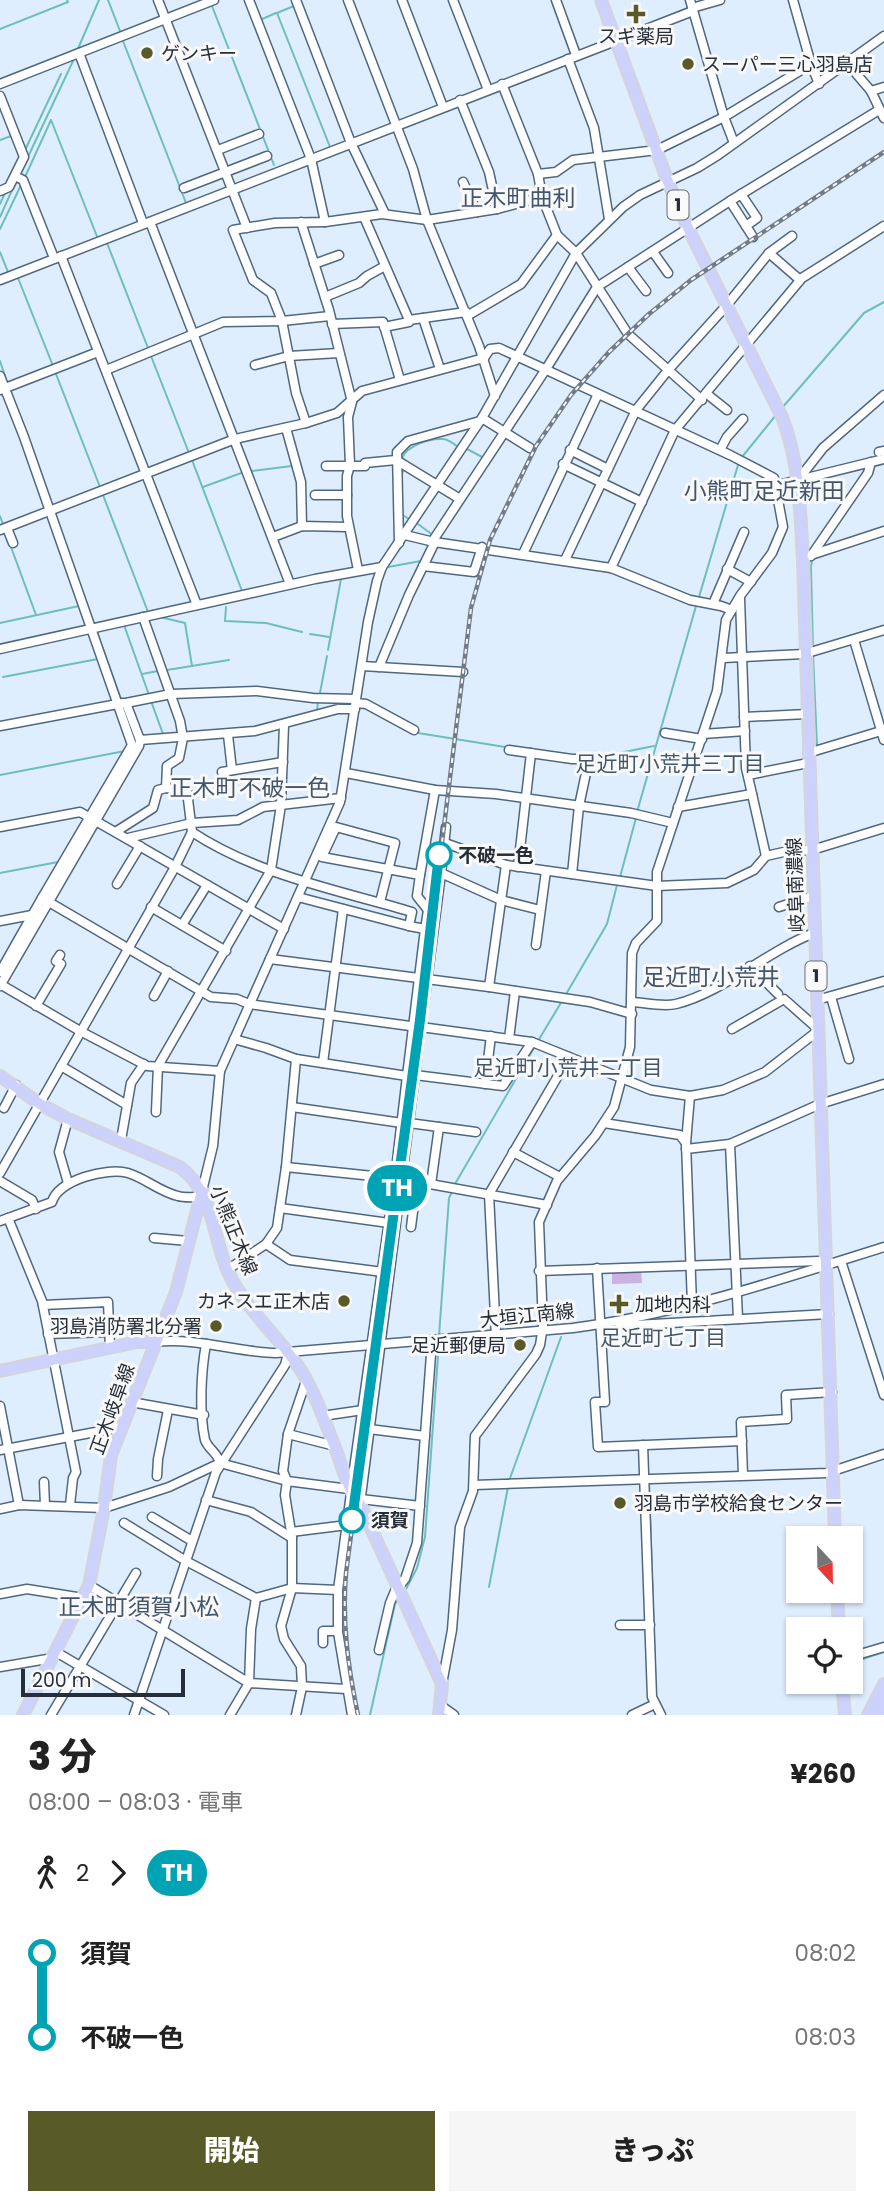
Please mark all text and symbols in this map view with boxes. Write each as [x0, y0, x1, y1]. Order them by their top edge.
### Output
marker: スギ薬局 [628, 6, 644, 22]
place label: スギ薬局 [598, 23, 674, 50]
place label: ゲンキー [161, 40, 237, 67]
marker: ゲンキー [139, 45, 155, 61]
place label: スーパー三心羽島店 [702, 51, 873, 78]
marker: スーパー三心羽島店 [680, 56, 696, 72]
district label: 正木町曲利 [461, 182, 576, 214]
road number: 1 [668, 190, 688, 220]
district label: 小熊町足近新田 [684, 475, 845, 507]
district label: 足近町小荒井三丁目 [576, 749, 765, 778]
district label: 正木町不破一色 [170, 772, 331, 804]
street label: 岐阜南濃線 [780, 837, 811, 933]
marker: 不破一色 [426, 842, 452, 868]
place label: 不破一色 [458, 842, 534, 869]
district label: 足近町小荒井 [642, 961, 780, 993]
road number: 1 [806, 961, 826, 990]
district label: 足近町小荒井二丁目 [474, 1053, 663, 1082]
line badge: TH [366, 1165, 428, 1211]
text: TH [381, 1171, 413, 1204]
street label: 小熊正木線 [203, 1181, 264, 1279]
place label: カネスエ正木店 [197, 1288, 330, 1315]
place label: 加地内科 [635, 1291, 711, 1318]
marker: カネスエ正木店 [336, 1293, 352, 1309]
marker: 加地内科 [609, 1294, 629, 1314]
street label: 大垣江南線 [478, 1297, 576, 1334]
place label: 羽島消防署北分署 [50, 1313, 202, 1340]
marker: 羽島消防署北分署 [208, 1318, 224, 1334]
district label: 足近町七丁目 [600, 1323, 726, 1352]
place label: 足近郵便局 [411, 1332, 506, 1359]
marker: 足近郵便局 [512, 1337, 528, 1353]
street label: 正木岐阜線 [84, 1360, 141, 1458]
place label: 羽島市学校給食センター [634, 1490, 843, 1517]
marker: 羽島市学校給食センター [612, 1495, 628, 1511]
marker: 須賀 [339, 1507, 365, 1533]
place label: 須賀 [371, 1507, 409, 1534]
north arrow [786, 1526, 863, 1603]
map controls [786, 1526, 863, 1694]
district label: 正木町須賀小松 [59, 1591, 220, 1623]
button: locate [786, 1617, 863, 1694]
scale bar [21, 1666, 186, 1698]
text: 200 m [32, 1667, 91, 1694]
text: 3 分 [28, 1730, 96, 1783]
text: ¥260 [790, 1756, 856, 1792]
text: 08:00 – 08:03 · 電車 [28, 1786, 244, 1818]
icon: walk [28, 1854, 66, 1892]
icon: forward [99, 1854, 137, 1892]
text: TH [161, 1856, 193, 1889]
text: 2 [76, 1857, 89, 1889]
text: 須賀 [80, 1936, 132, 1972]
text: 08:02 [794, 1937, 856, 1969]
text: 不破一色 [80, 2020, 184, 2056]
text: 08:03 [794, 2021, 856, 2053]
button: 開始 [28, 2111, 435, 2191]
button: きっぷ [449, 2111, 856, 2191]

